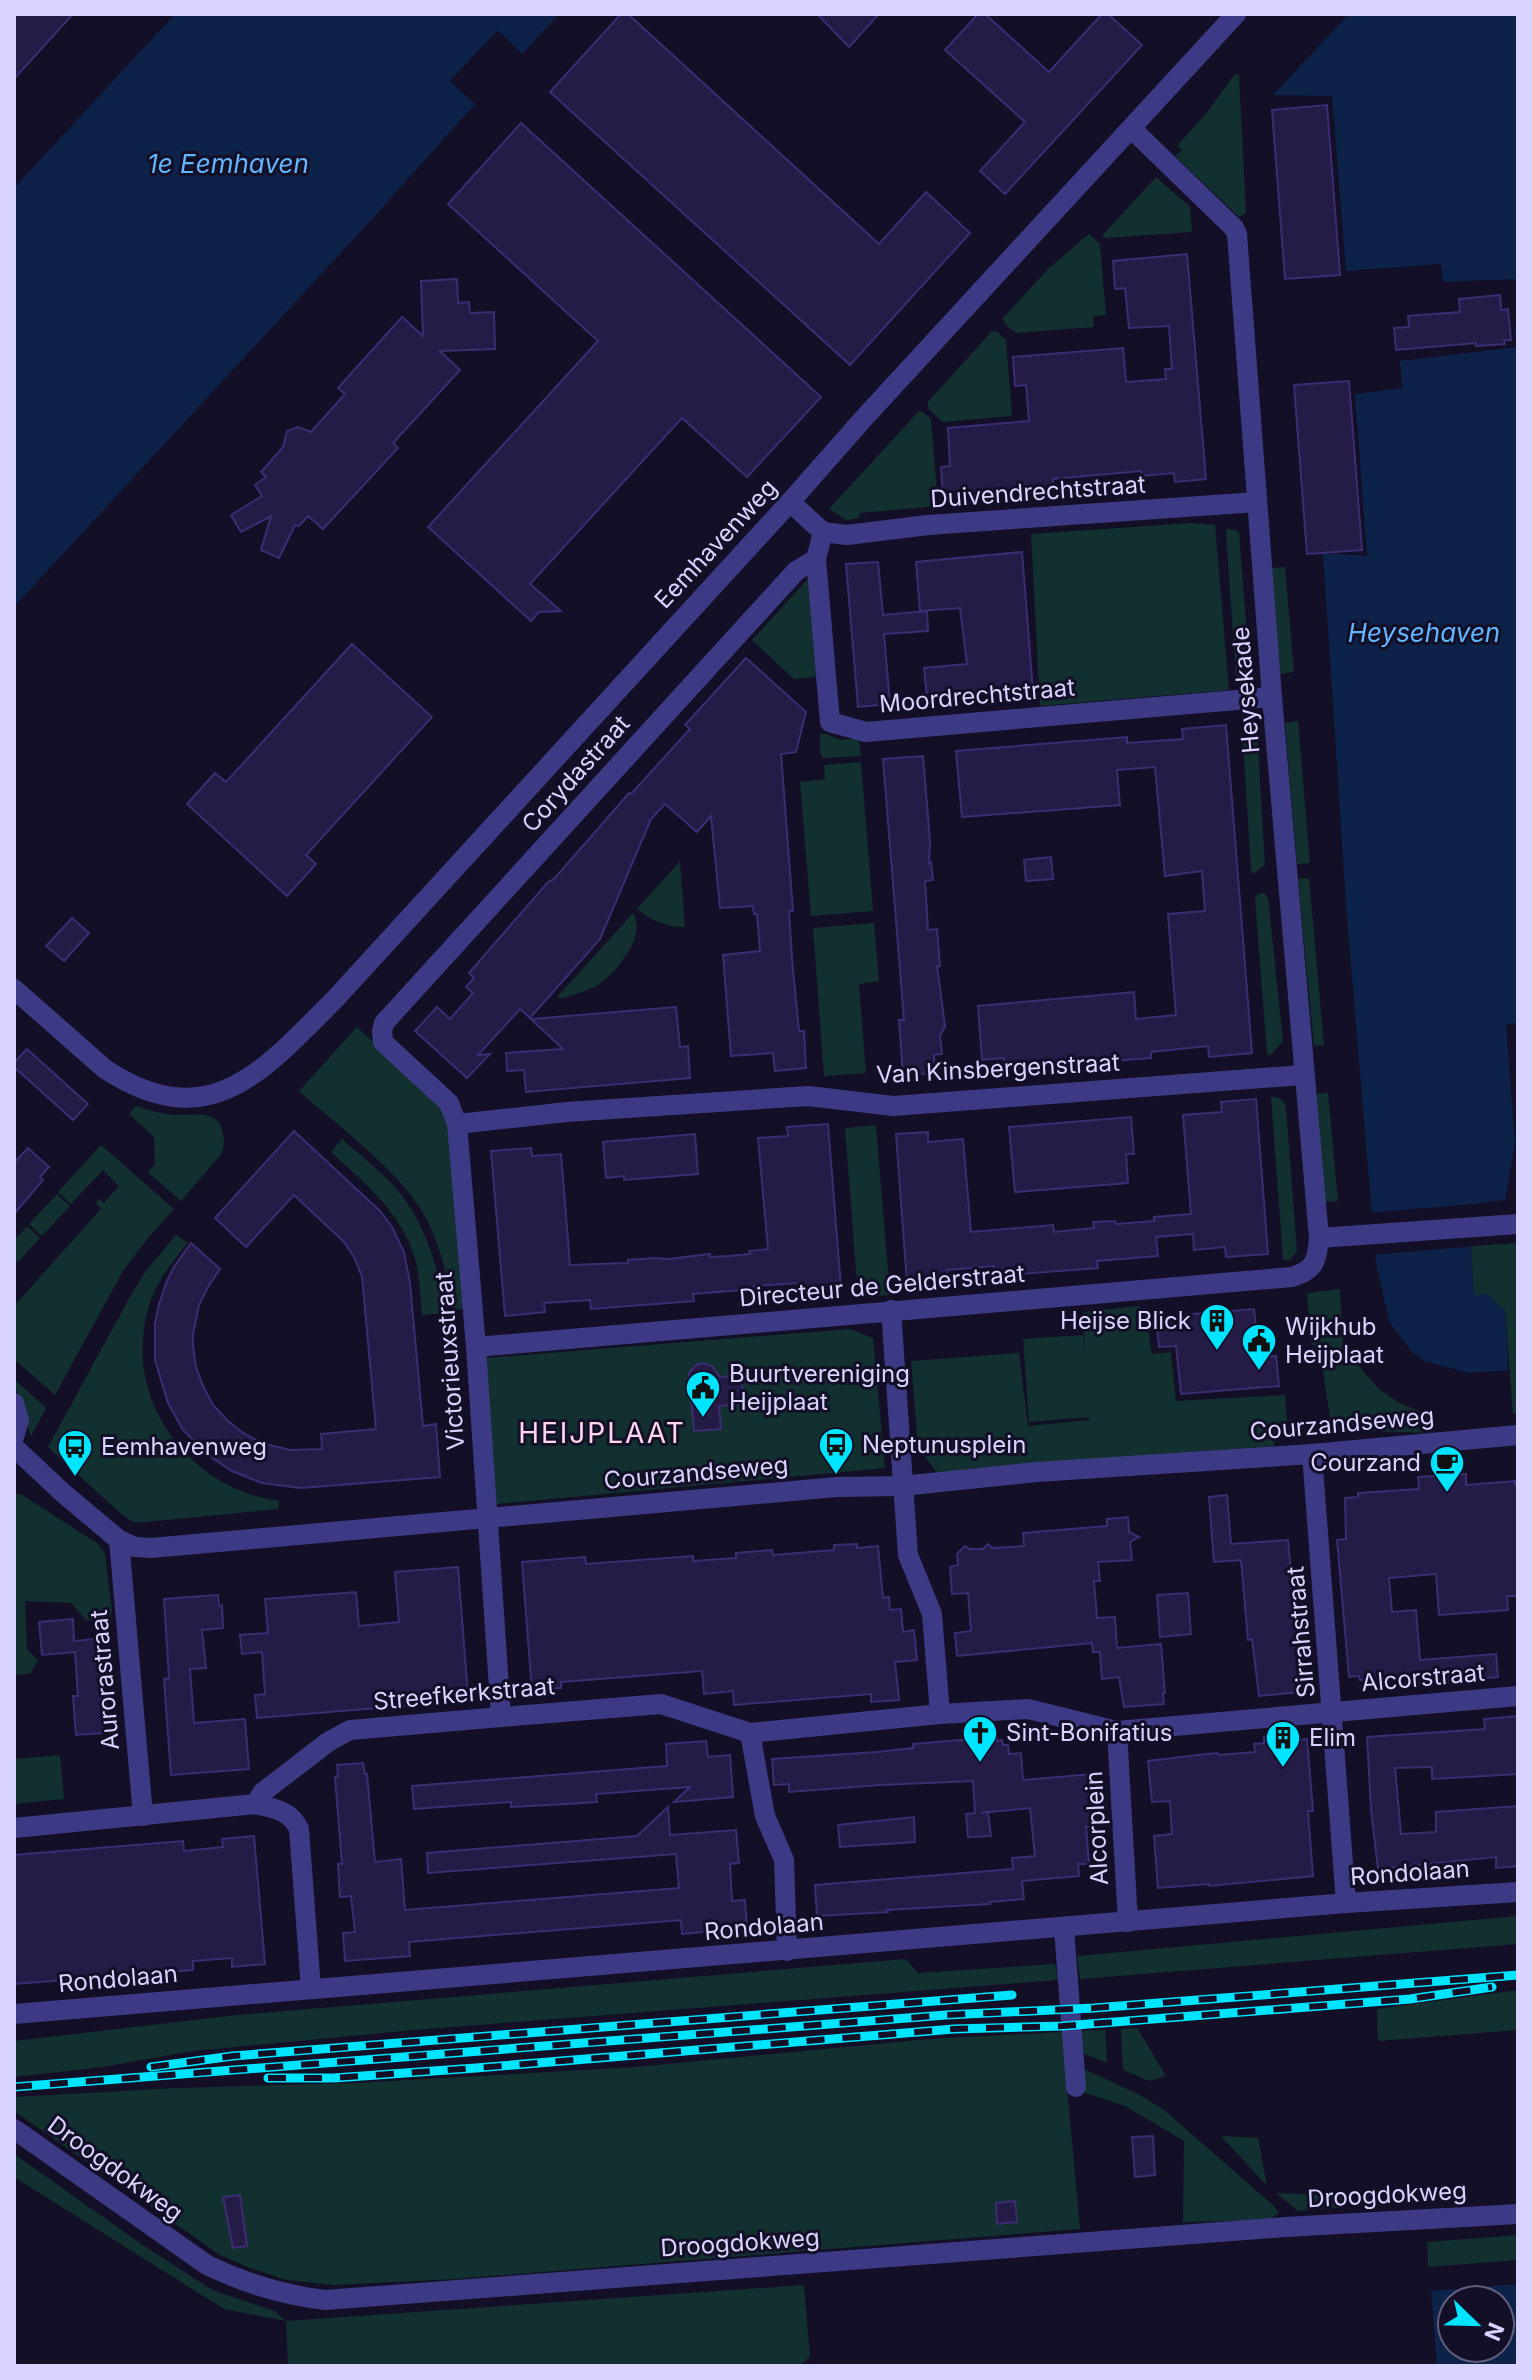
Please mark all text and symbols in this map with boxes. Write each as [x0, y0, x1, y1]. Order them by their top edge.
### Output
water label: 1e Eemhaven [147, 148, 309, 179]
street label: Duivendrechtstraat [929, 470, 1147, 513]
street label: Eemhavenweg [648, 473, 783, 614]
water label: Heysehaven [1348, 617, 1500, 648]
street label: Heysekade [1226, 626, 1265, 754]
street label: Moordrechtstraat [878, 672, 1076, 719]
street label: Corydastraat [516, 709, 636, 838]
street label: Van Kinsbergenstraat [876, 1048, 1120, 1089]
street label: Directeur de Gelderstraat [738, 1259, 1026, 1312]
street label: Victorieuxstraat [429, 1271, 470, 1451]
building icon: Heijse Blick [1198, 1302, 1236, 1352]
place label: Heijse Blick [1060, 1306, 1191, 1335]
place label: Wijkhub Heijplaat [1285, 1312, 1384, 1369]
public building icon: Wijkhub Heijplaat [1240, 1322, 1278, 1372]
place label: Buurtvereniging Heijplaat [729, 1359, 910, 1416]
public building icon: Buurtvereniging Heijplaat [684, 1369, 722, 1419]
street label: Courzandseweg [1249, 1401, 1435, 1446]
district label: HEIJPLAAT [518, 1416, 686, 1450]
bus stop icon: Neptunusplein [817, 1426, 855, 1476]
bus stop icon: Eemhavenweg [56, 1428, 94, 1478]
place label: Neptunusplein [862, 1430, 1026, 1459]
place label: Eemhavenweg [101, 1432, 267, 1461]
cafe icon: Courzand [1428, 1444, 1466, 1494]
place label: Courzand [1310, 1448, 1421, 1477]
street label: Courzandseweg [603, 1450, 789, 1495]
street label: Sirrahstraat [1280, 1565, 1321, 1699]
street label: Aurorastraat [84, 1609, 125, 1751]
street label: Alcorstraat [1360, 1658, 1486, 1697]
street label: Streefkerkstraat [372, 1671, 556, 1716]
church icon: Sint-Bonifatius [961, 1714, 999, 1764]
place label: Sint-Bonifatius [1006, 1718, 1172, 1747]
building icon: Elim [1264, 1719, 1302, 1769]
place label: Elim [1309, 1723, 1356, 1752]
street label: Alcorplein [1079, 1770, 1114, 1886]
street label: Rondolaan [1349, 1854, 1471, 1891]
street label: Rondolaan [703, 1907, 825, 1946]
street label: Rondolaan [57, 1959, 179, 1998]
street label: Droogdokweg [42, 2110, 188, 2227]
street label: Droogdokweg [1307, 2176, 1467, 2213]
street label: Droogdokweg [659, 2222, 821, 2263]
north arrow [1436, 2284, 1516, 2364]
text: N [1479, 2319, 1510, 2345]

